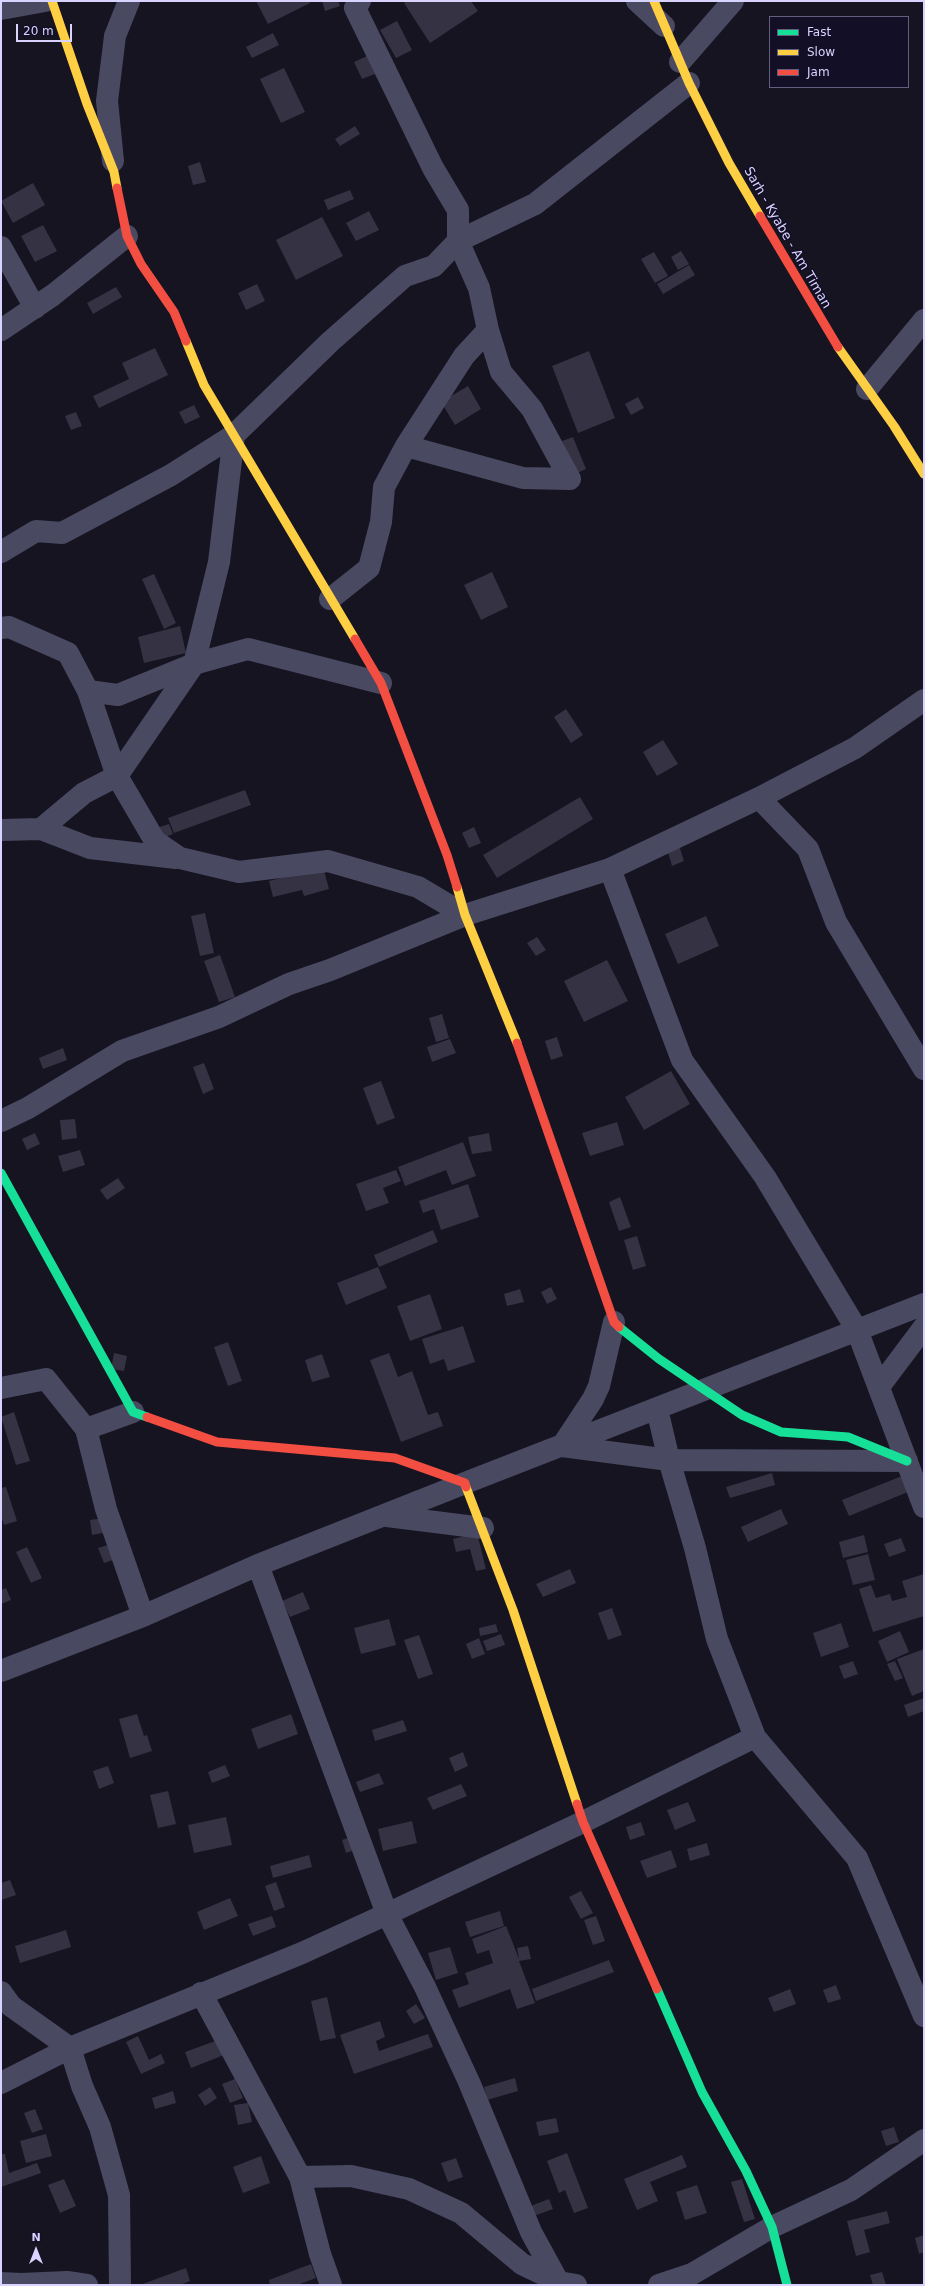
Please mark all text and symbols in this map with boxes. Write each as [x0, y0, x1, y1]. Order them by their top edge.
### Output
scale bar [18, 16, 74, 42]
legend [769, 16, 909, 88]
text: 20 m [23, 24, 54, 38]
text: Fast [807, 25, 831, 39]
text: Slow [807, 45, 835, 59]
text: Jam [807, 65, 830, 79]
street label: Sarh - Kyabe - Am Timan [740, 165, 834, 311]
north arrow [16, 2230, 56, 2270]
text: N [31, 2231, 41, 2244]

